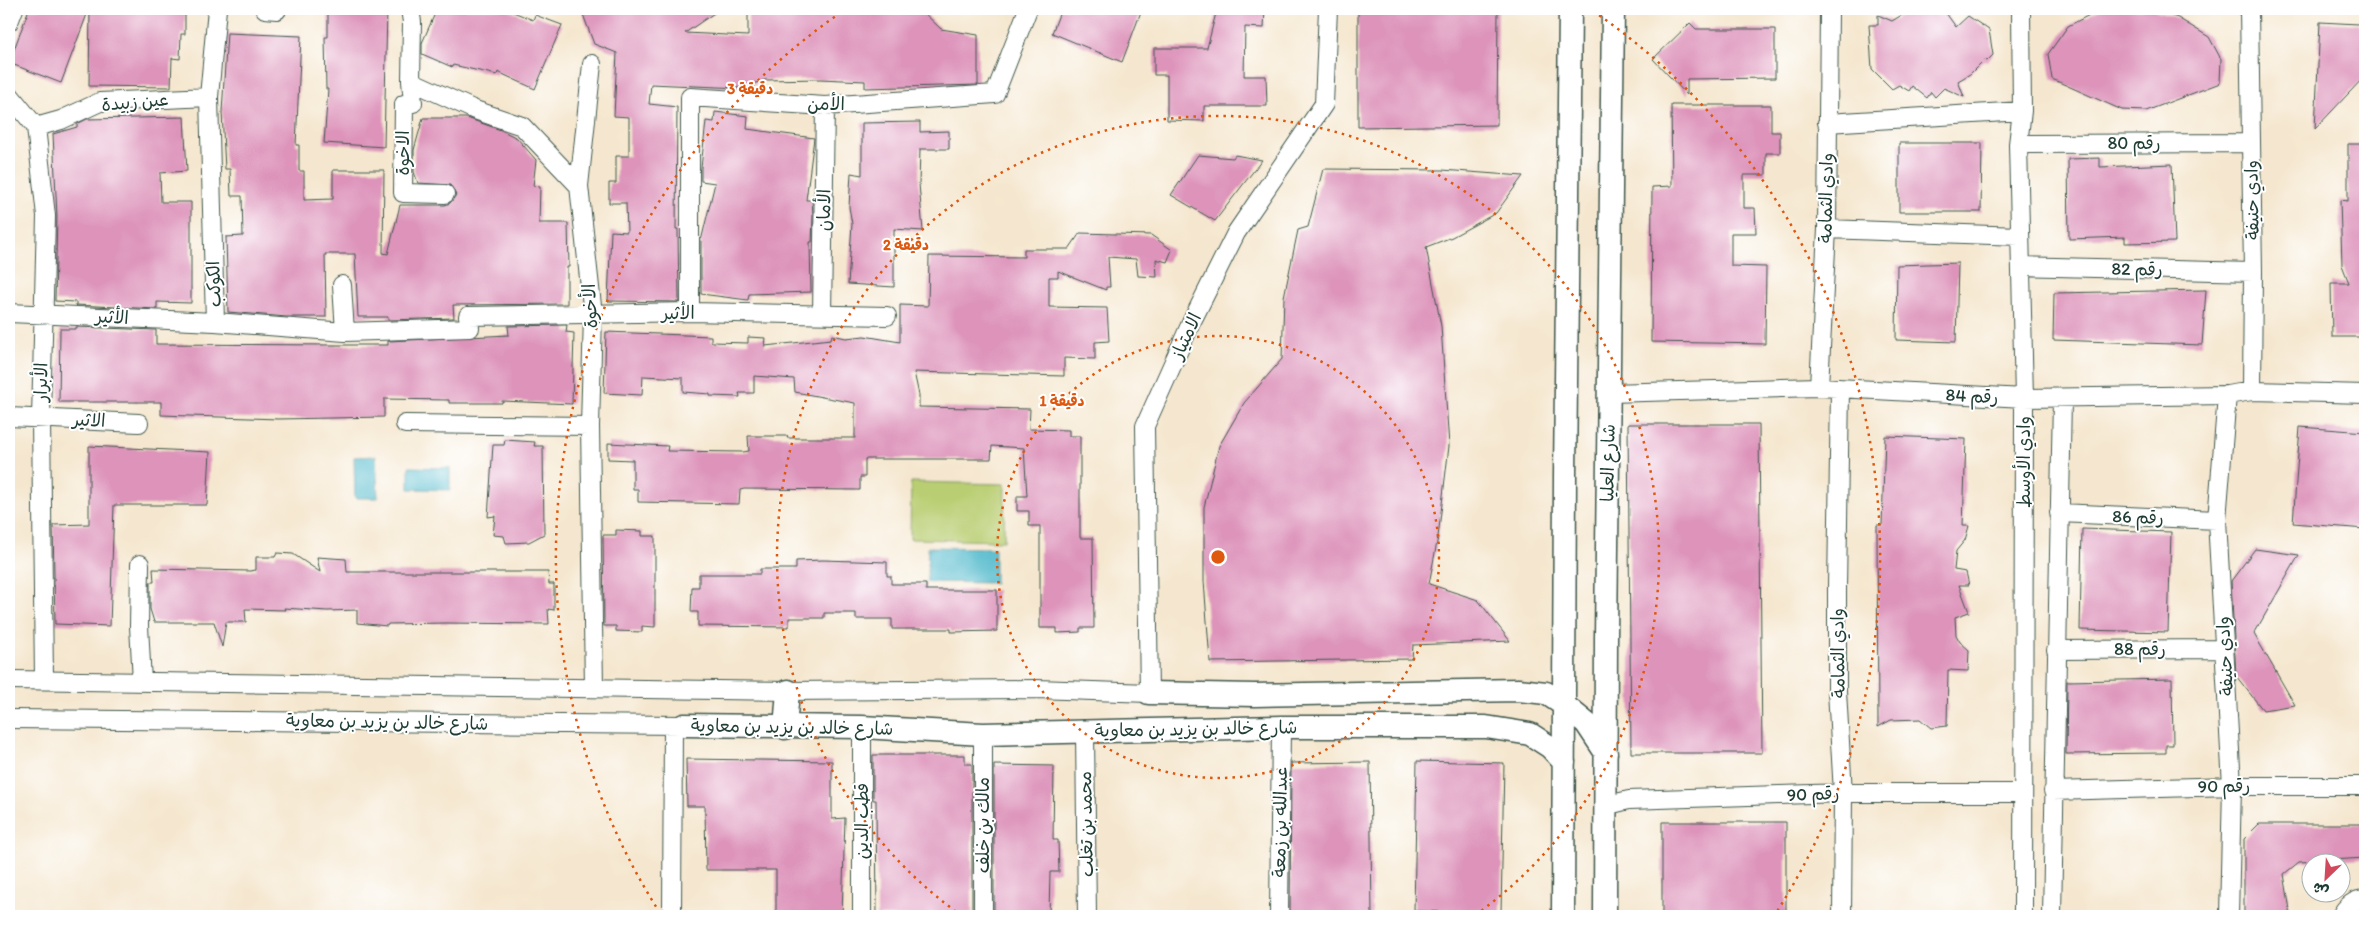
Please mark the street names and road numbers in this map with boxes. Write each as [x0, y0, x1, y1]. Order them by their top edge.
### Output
street label: عين زبيدة [101, 88, 169, 116]
street label: الأمن [807, 92, 845, 115]
street label: الاخوة [392, 130, 414, 176]
street label: رقم 80 [2107, 132, 2161, 157]
street label: وادي الثمامة [1814, 153, 1840, 243]
street label: وادي حنيفة [2240, 160, 2266, 240]
street label: الأمان [812, 189, 835, 231]
street label: رقم 82 [2111, 258, 2163, 283]
street label: الكوكب [202, 260, 226, 308]
street label: الأخوة [577, 283, 602, 329]
street label: الأثير [659, 301, 695, 324]
street label: الأثير [93, 304, 129, 329]
street label: الامتياز [1165, 309, 1206, 364]
street label: الأبرار [29, 362, 52, 404]
street label: رقم 84 [1945, 384, 1999, 411]
street label: الاثير [70, 408, 106, 432]
street label: وادي الأوسط [2012, 416, 2037, 508]
street label: شارع العليا [1596, 424, 1621, 502]
street label: رقم 86 [2112, 505, 2164, 532]
street label: وادي الثمامة [1826, 608, 1852, 698]
street label: وادي حنيفة [2212, 616, 2240, 696]
street label: رقم 88 [2114, 638, 2166, 663]
street label: شارع خالد بن يزيد بن معاوية [286, 709, 488, 736]
street label: شارع خالد بن يزيد بن معاوية [691, 714, 893, 741]
street label: شارع خالد بن يزيد بن معاوية [1095, 716, 1297, 743]
street label: عبدالله بن زمعة [1268, 766, 1292, 878]
street label: محمد بن تغلب [1074, 771, 1098, 877]
street label: رقم 90 [2197, 775, 2251, 800]
street label: مالك بن خلف [972, 777, 994, 873]
street label: رقم 90 [1786, 782, 1840, 809]
street label: قطب الدين [851, 783, 873, 859]

